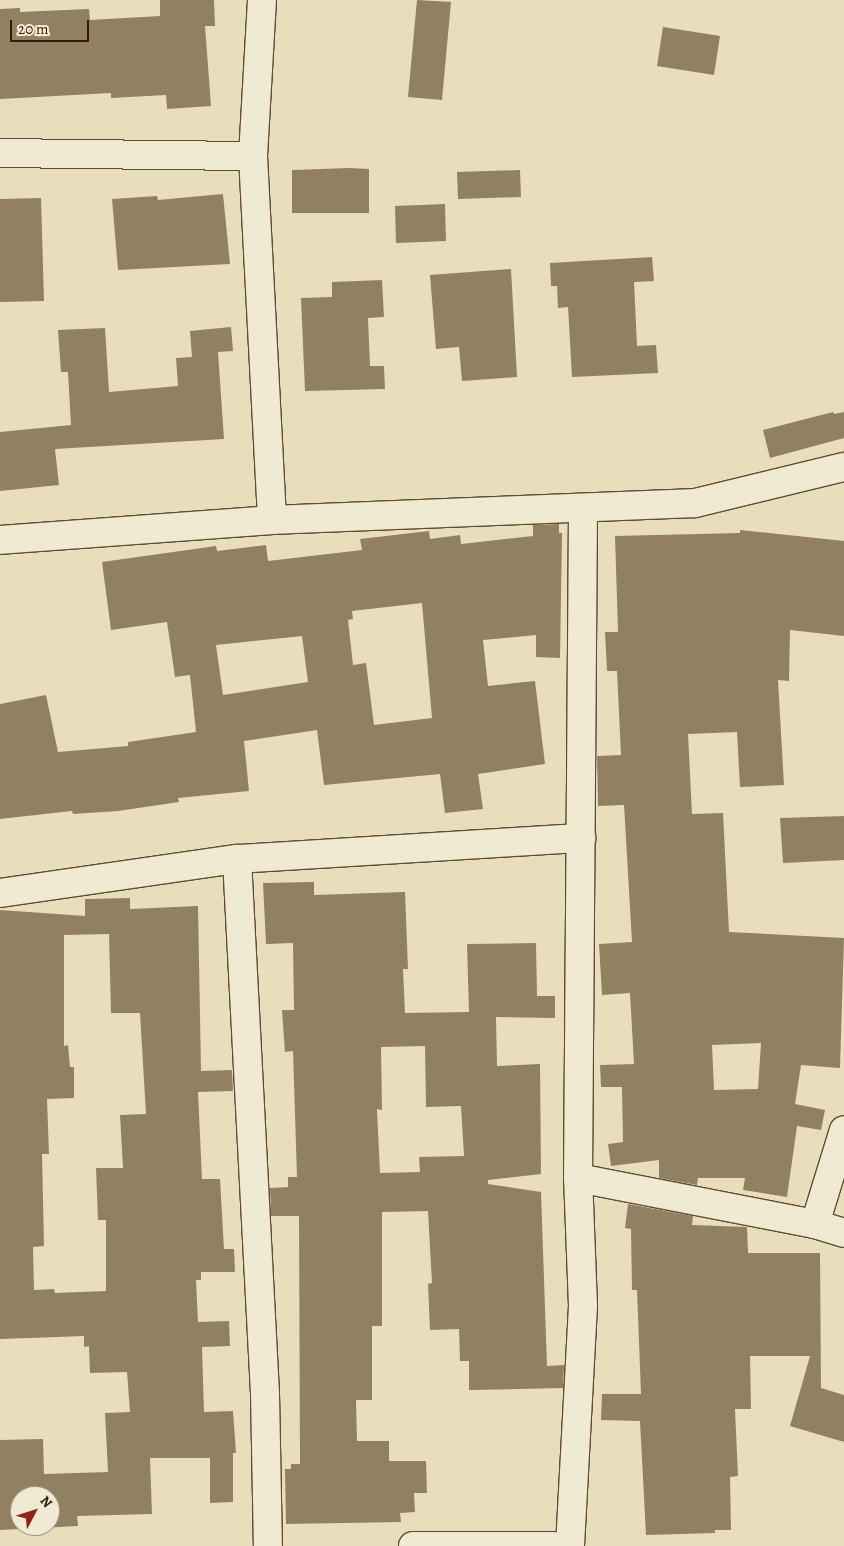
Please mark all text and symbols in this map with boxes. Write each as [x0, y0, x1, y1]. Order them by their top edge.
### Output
scale bar [12, 10, 91, 42]
text: 20 m [18, 19, 49, 39]
north arrow [10, 1486, 60, 1536]
text: N [36, 1492, 57, 1512]

